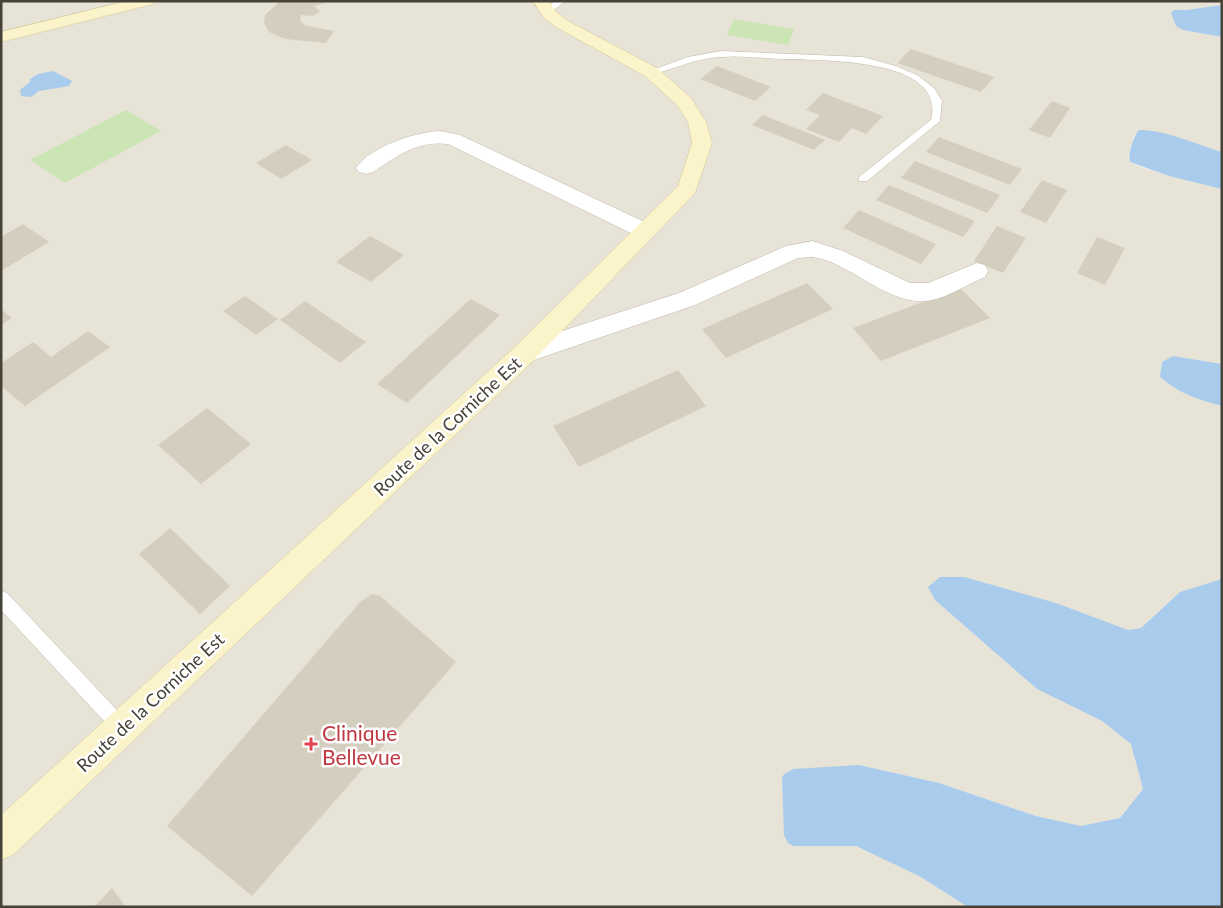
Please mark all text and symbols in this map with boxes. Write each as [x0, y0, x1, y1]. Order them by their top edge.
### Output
street label: Route de la Corniche Est [369, 352, 526, 500]
street label: Route de la Corniche Est [72, 628, 229, 776]
place label: Clinique Bellevue [322, 720, 401, 769]
marker: Clinique Bellevue [304, 737, 318, 751]

